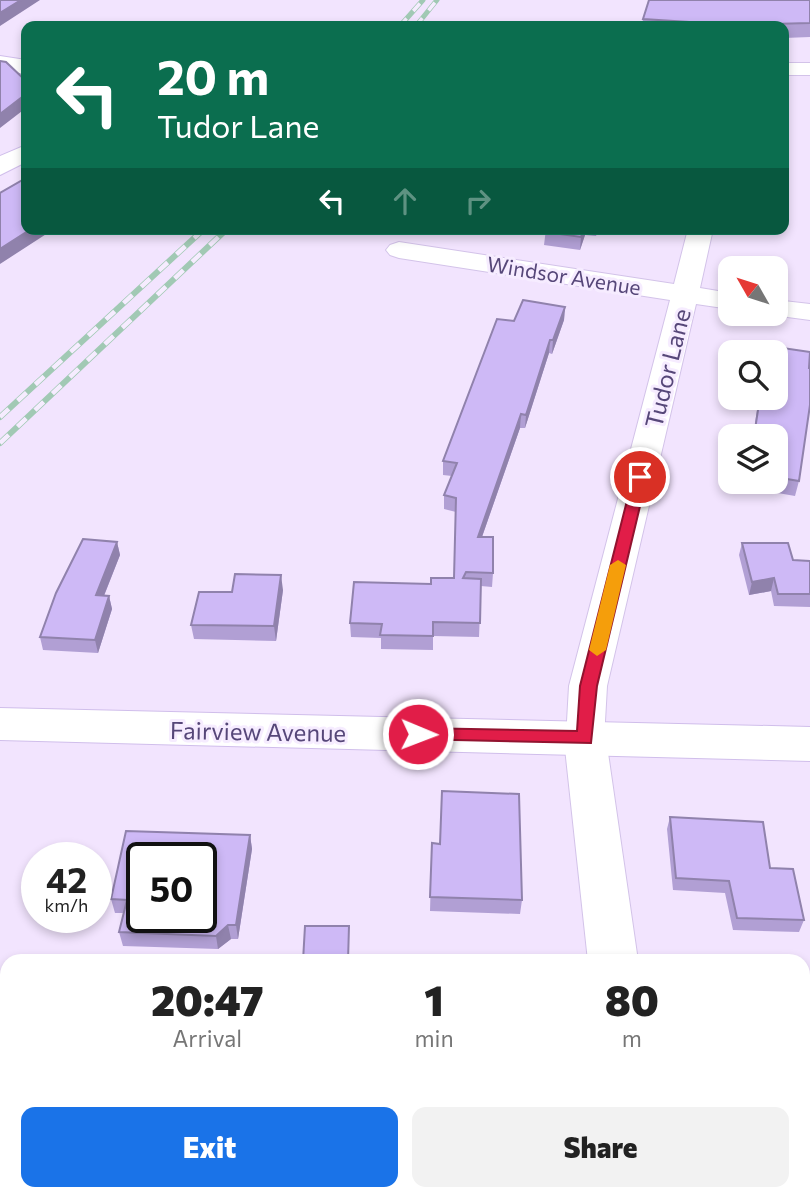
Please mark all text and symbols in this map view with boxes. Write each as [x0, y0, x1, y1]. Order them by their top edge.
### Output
text: 20 m [157, 45, 269, 105]
icon: left [42, 49, 133, 140]
text: Tudor Lane [157, 105, 320, 145]
icon: left [313, 182, 351, 220]
icon: ahead [386, 182, 424, 220]
icon: right [459, 182, 497, 220]
street label: Windsor Avenue [485, 250, 643, 300]
north arrow [718, 256, 788, 326]
map controls [718, 256, 788, 494]
street label: Tudor Lane [638, 305, 696, 431]
button: search [718, 340, 788, 410]
button: layers [718, 424, 788, 494]
pin [610, 447, 670, 507]
icon: arrive [621, 458, 659, 496]
position arrow [381, 697, 455, 771]
street label: Fairview Avenue [170, 715, 346, 747]
speed limit sign: 50 [126, 842, 217, 933]
text: 42 [46, 857, 87, 900]
text: km/h [45, 894, 88, 916]
text: 20:47 [151, 973, 264, 1025]
text: 1 [424, 973, 444, 1025]
text: 80 [605, 973, 659, 1025]
text: Arrival [172, 1024, 242, 1052]
text: min [415, 1024, 454, 1052]
text: m [622, 1024, 642, 1052]
button: Exit [21, 1107, 398, 1187]
button: Share [412, 1107, 789, 1187]

